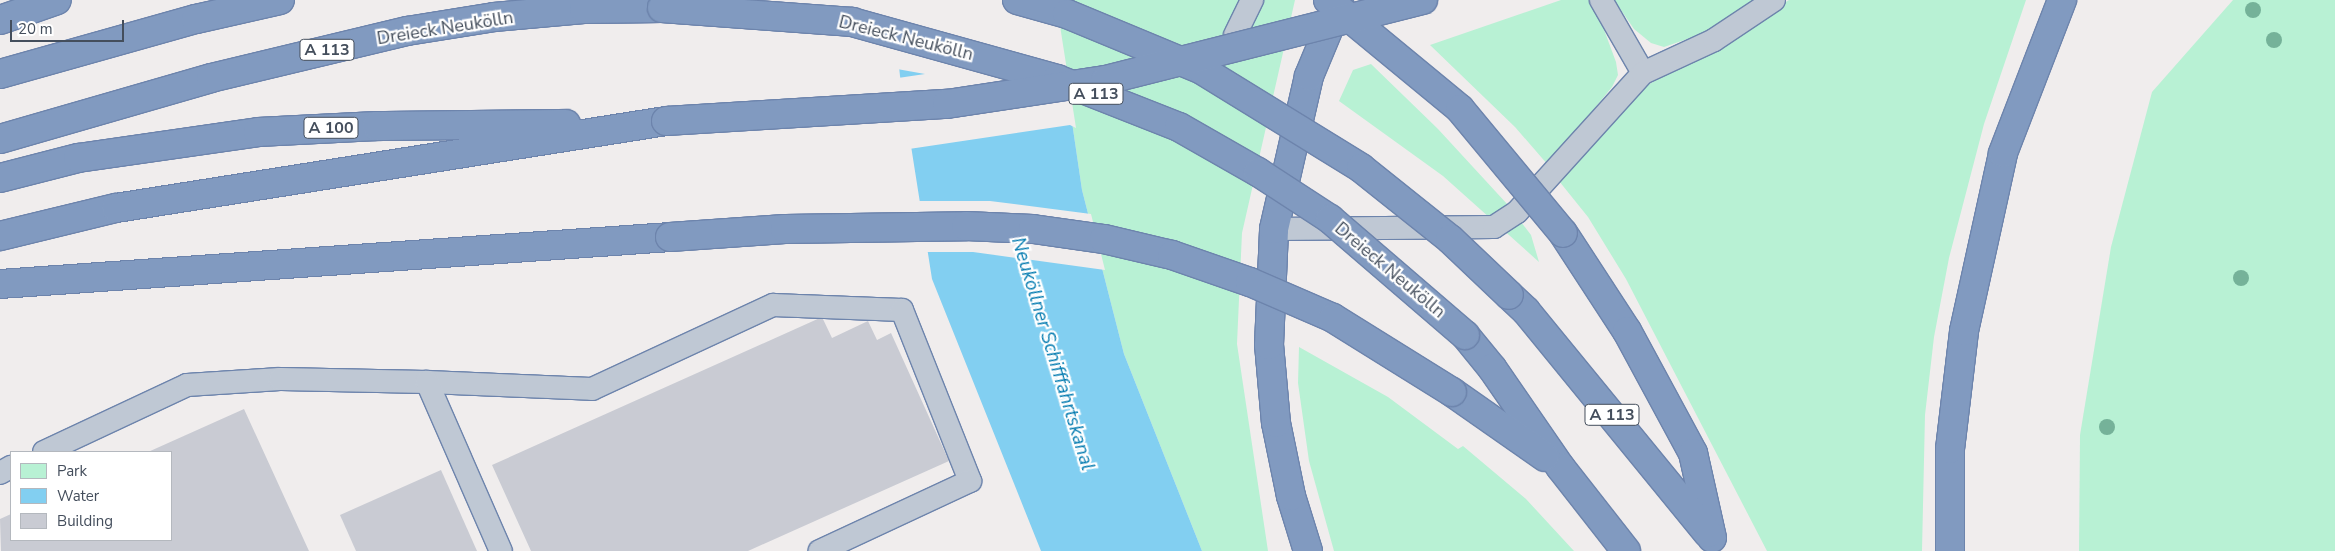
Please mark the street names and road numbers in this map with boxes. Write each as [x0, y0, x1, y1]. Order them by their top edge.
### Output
street label: Dreieck Neukölln [375, 7, 515, 49]
street label: Dreieck Neukölln [837, 11, 975, 65]
road number: A 113 [298, 36, 356, 64]
road number: A 113 [1067, 80, 1125, 108]
road number: A 100 [302, 115, 360, 142]
street label: Dreieck Neukölln [1330, 217, 1450, 323]
road number: A 113 [1583, 402, 1641, 428]

